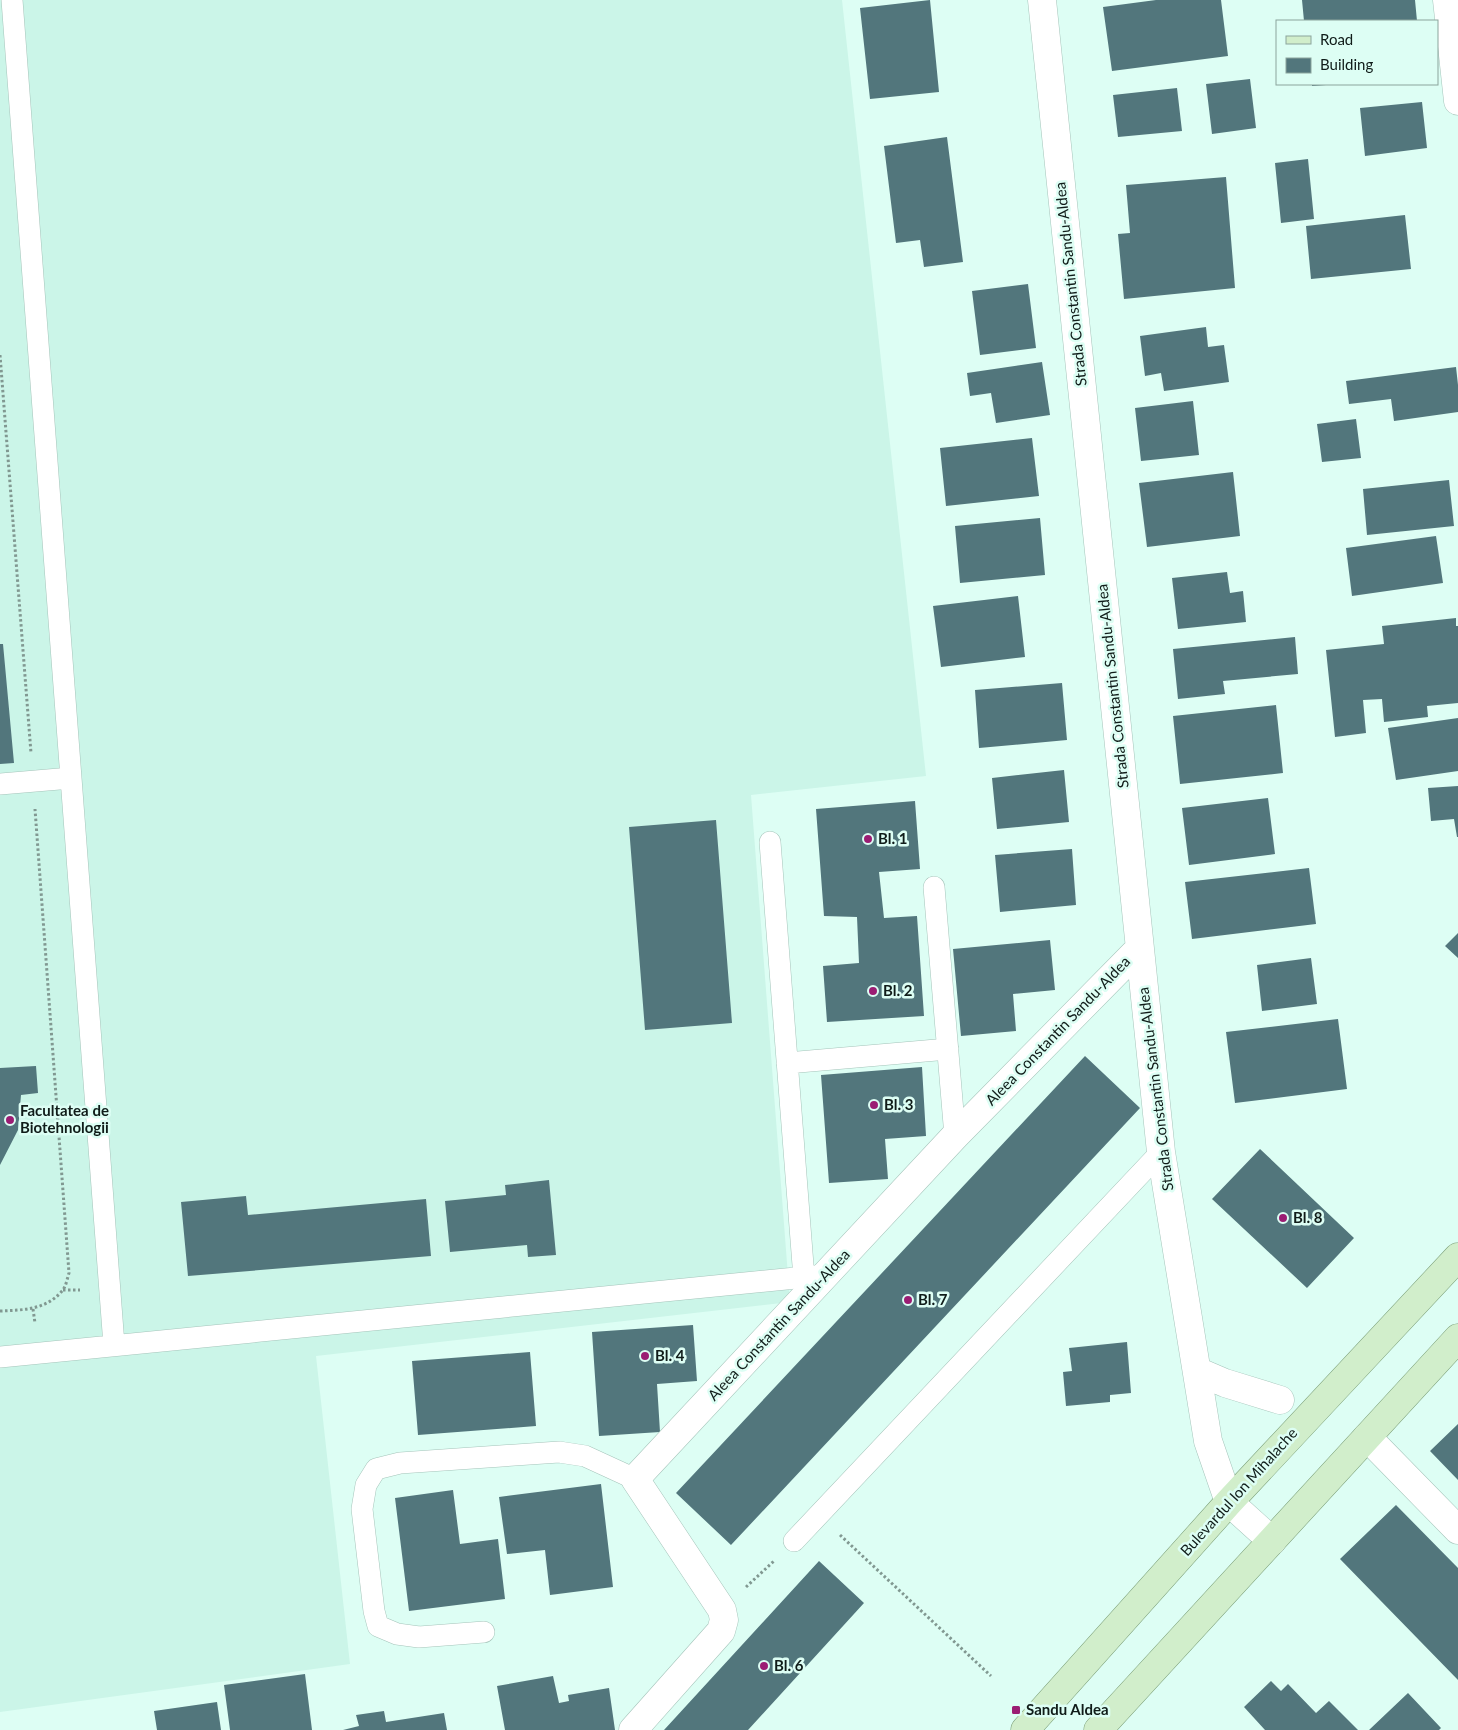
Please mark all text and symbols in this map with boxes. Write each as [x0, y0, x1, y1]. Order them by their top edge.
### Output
legend [1276, 20, 1438, 85]
text: Road [1320, 30, 1353, 48]
text: Building [1320, 55, 1373, 73]
street label: Strada Constantin Sandu-Aldea [1050, 181, 1090, 387]
street label: Strada Constantin Sandu-Aldea [1092, 583, 1132, 789]
place label: Bl. 1 [878, 829, 907, 847]
marker: Bl. 1 [862, 833, 874, 845]
street label: Aleea Constantin Sandu-Aldea [981, 952, 1133, 1109]
place label: Bl. 2 [883, 981, 913, 999]
marker: Bl. 2 [867, 985, 879, 997]
street label: Strada Constantin Sandu-Aldea [1134, 986, 1176, 1192]
place label: Bl. 3 [884, 1095, 913, 1113]
marker: Bl. 3 [868, 1099, 880, 1111]
place label: Facultatea de Biotehnologii [20, 1101, 109, 1136]
marker: Facultatea de Biotehnologii [4, 1114, 16, 1126]
place label: Bl. 8 [1293, 1208, 1323, 1226]
marker: Bl. 8 [1277, 1212, 1289, 1224]
street label: Aleea Constantin Sandu-Aldea [703, 1245, 853, 1404]
place label: Bl. 7 [918, 1290, 948, 1308]
marker: Bl. 7 [902, 1294, 914, 1306]
place label: Bl. 4 [655, 1346, 685, 1364]
marker: Bl. 4 [639, 1350, 651, 1362]
street label: Bulevardul Ion Mihalache [1176, 1424, 1301, 1559]
place label: Bl. 6 [774, 1656, 804, 1674]
marker: Bl. 6 [758, 1660, 770, 1672]
place label: Sandu Aldea [1026, 1700, 1109, 1718]
marker: Sandu Aldea [1010, 1704, 1022, 1716]

